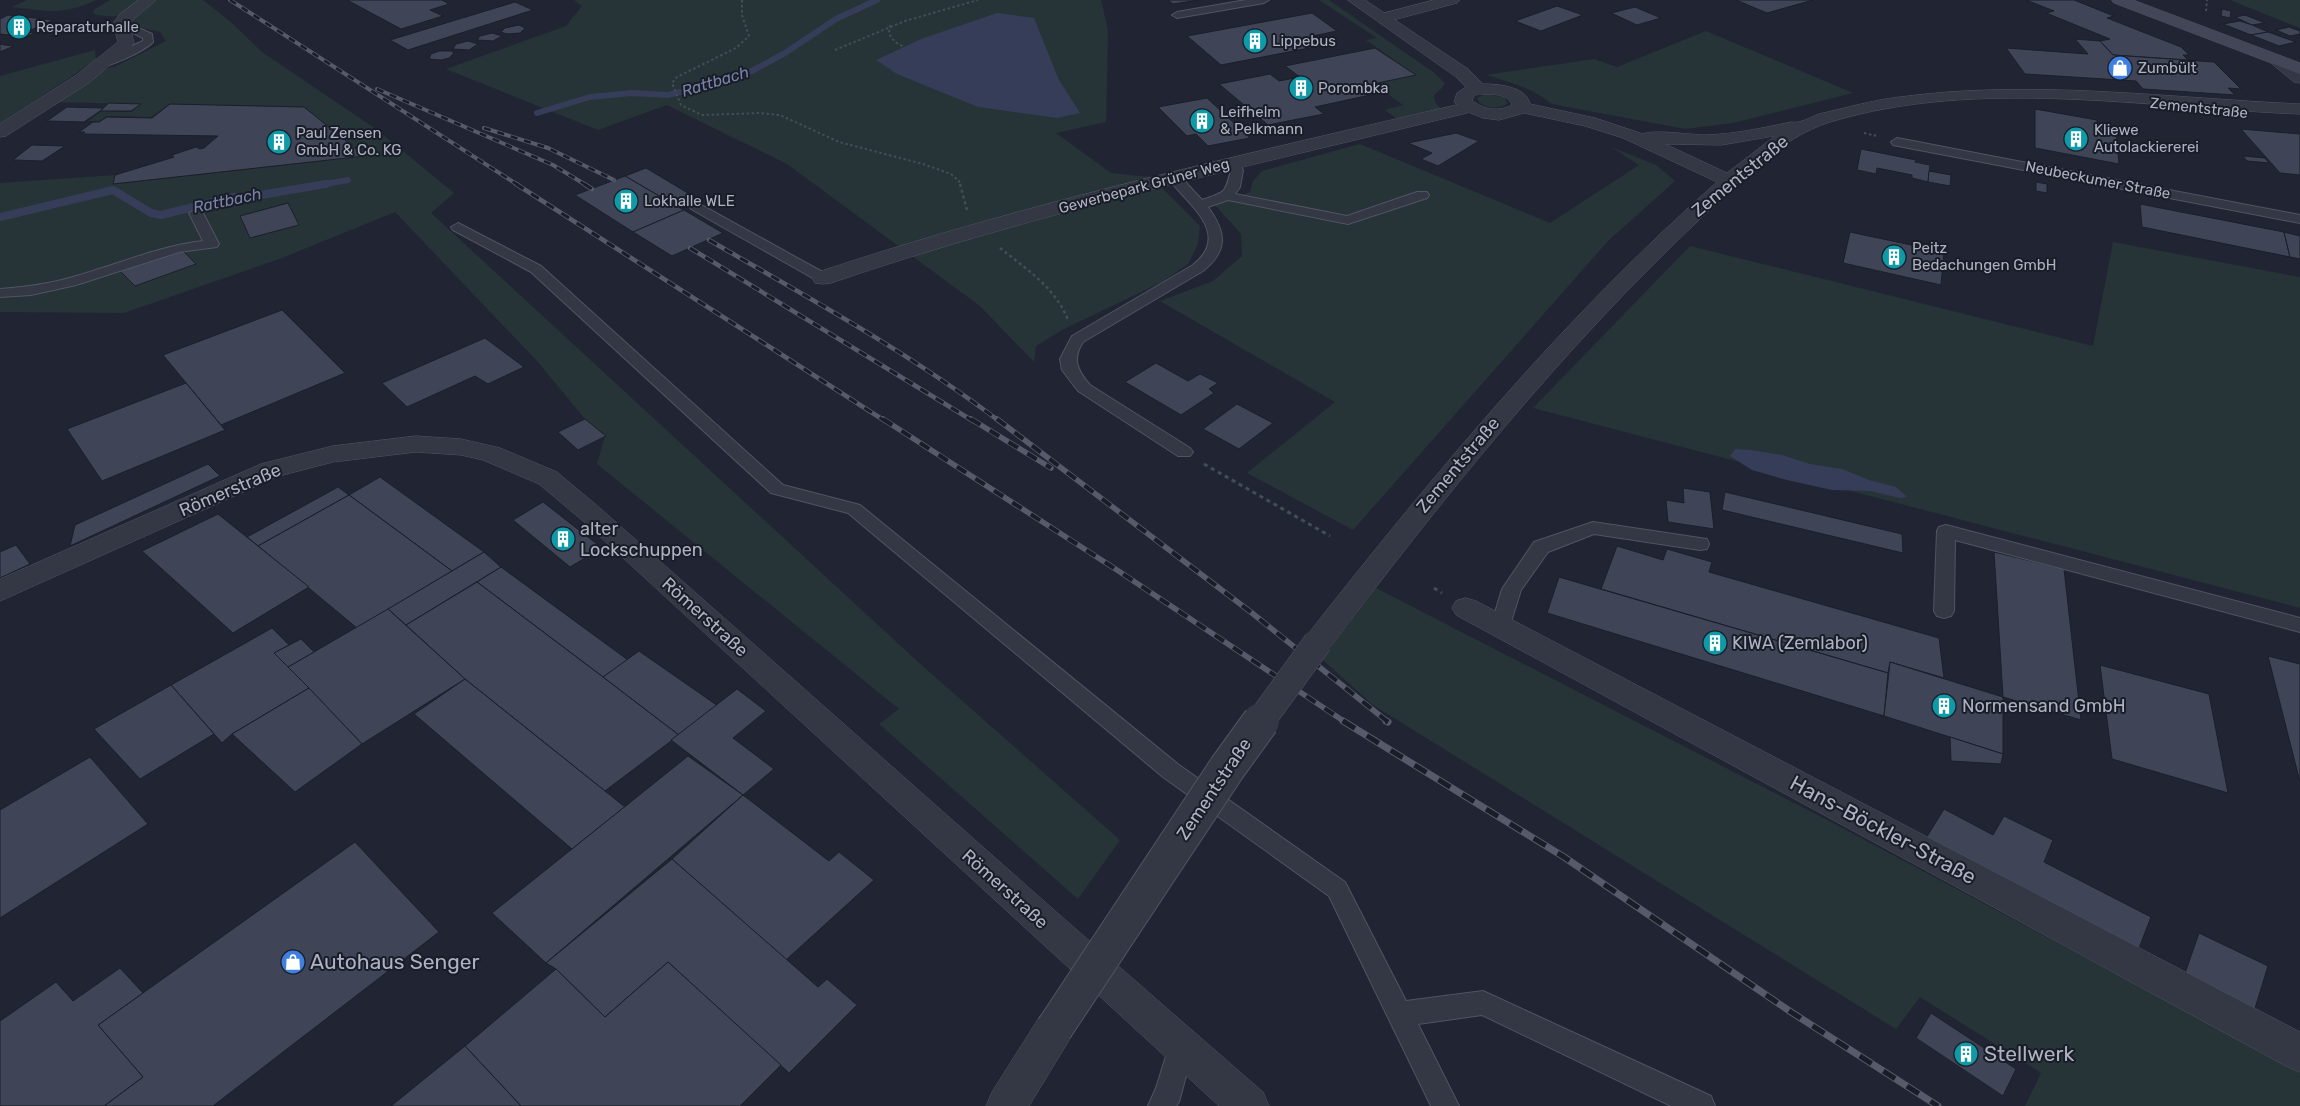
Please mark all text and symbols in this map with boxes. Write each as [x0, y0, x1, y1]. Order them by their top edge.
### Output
building icon: Reparaturhalle [6, 14, 32, 40]
place label: Reparaturhalle [36, 18, 139, 36]
building icon: Lippebus [1242, 28, 1268, 54]
place label: Lippebus [1272, 32, 1336, 50]
shop icon: Zumbült [2107, 55, 2133, 81]
place label: Zumbült [2138, 59, 2197, 77]
water label: Rattbach [679, 62, 751, 101]
building icon: Porombka [1288, 75, 1314, 101]
place label: Porombka [1318, 79, 1388, 97]
street label: Zementstraße [2149, 94, 2249, 122]
place label: Leifhelm & Pelkmann [1220, 103, 1303, 138]
building icon: Leifhelm & Pelkmann [1189, 108, 1215, 134]
place label: Kliewe Autolackiererei [2094, 121, 2199, 156]
place label: Paul Zensen GmbH & Co. KG [296, 124, 402, 159]
building icon: Kliewe Autolackiererei [2063, 126, 2089, 152]
building icon: Paul Zensen GmbH & Co. KG [266, 129, 292, 155]
street label: Zementstraße [1687, 130, 1793, 222]
street label: Gewerbepark Grüner Weg [1057, 155, 1231, 217]
street label: Neubeckumer Straße [2024, 157, 2172, 203]
water label: Rattbach [191, 184, 263, 217]
building icon: Lokhalle WLE [613, 188, 639, 214]
place label: Lokhalle WLE [644, 192, 735, 210]
place label: Peitz Bedachungen GmbH [1912, 239, 2056, 274]
building icon: Peitz Bedachungen GmbH [1881, 244, 1907, 270]
street label: Zementstraße [1412, 413, 1504, 517]
street label: Römerstraße [176, 459, 284, 521]
place label: alter Lockschuppen [580, 518, 703, 561]
building icon: alter Lockschuppen [550, 526, 576, 552]
street label: Römerstraße [657, 573, 753, 661]
building icon: KIWA (Zemlabor) [1702, 630, 1728, 656]
place label: KIWA (Zemlabor) [1732, 632, 1868, 654]
building icon: Normensand GmbH [1931, 693, 1957, 719]
place label: Normensand GmbH [1962, 695, 2126, 717]
street label: Zementstraße [1172, 734, 1256, 844]
street label: Hans-Böckler-Straße [1786, 770, 1980, 889]
street label: Römerstraße [957, 845, 1053, 933]
shop icon: Autohaus Senger [280, 949, 306, 975]
place label: Autohaus Senger [310, 949, 480, 974]
building icon: Stellwerk [1953, 1041, 1979, 1067]
place label: Stellwerk [1984, 1041, 2075, 1066]

